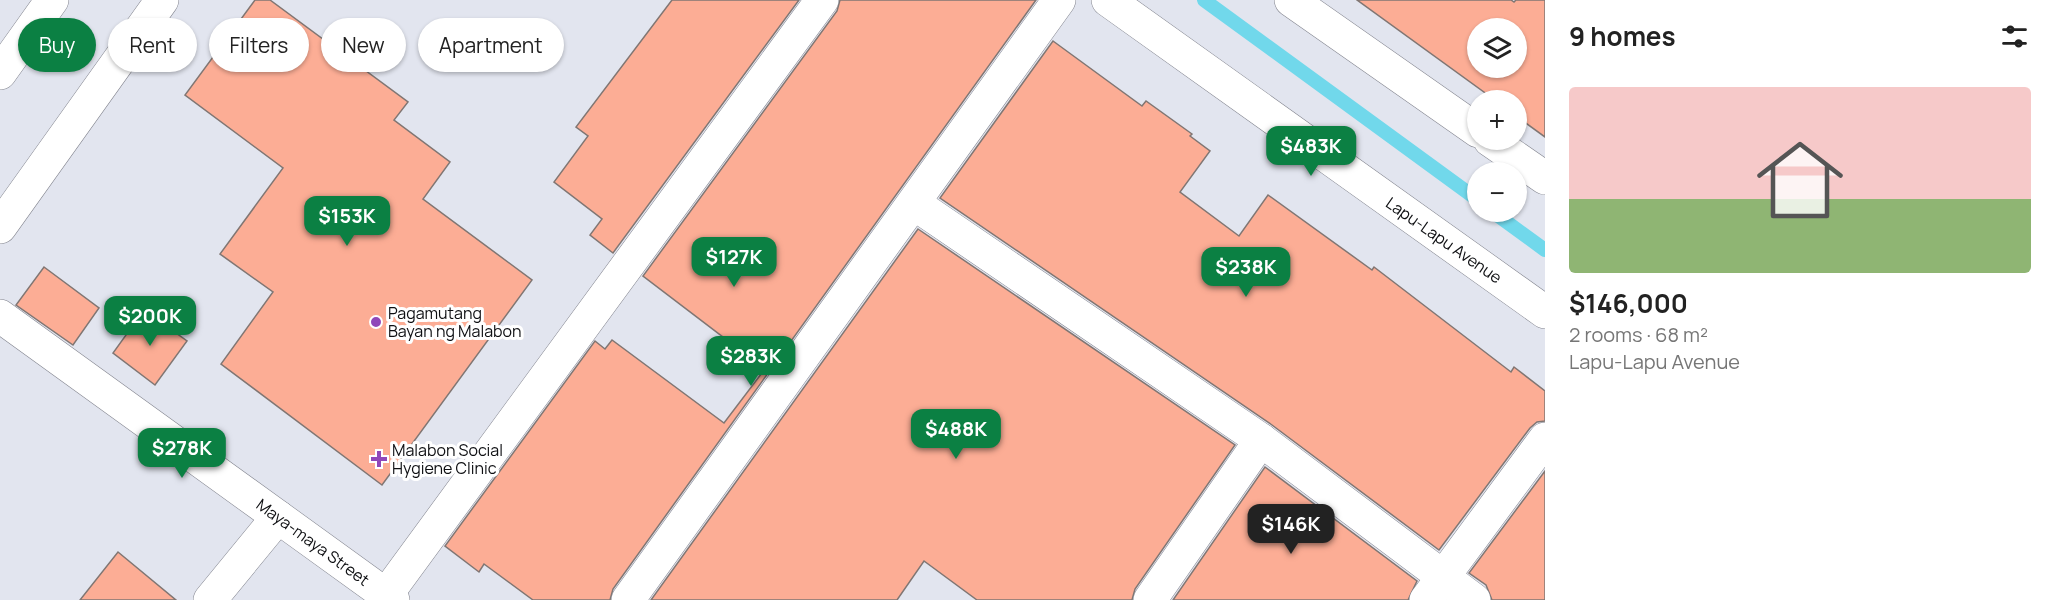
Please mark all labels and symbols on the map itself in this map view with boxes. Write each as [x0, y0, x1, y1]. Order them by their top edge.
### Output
pin: $483K [1269, 126, 1353, 177]
street label: Lapu-Lapu Avenue [1382, 192, 1506, 288]
pin: $153K [305, 196, 389, 247]
pin: $127K [692, 237, 776, 288]
pin: $238K [1204, 247, 1288, 298]
pin: $200K [108, 296, 192, 347]
place label: Pagamutang Bayan ng Malabon [388, 302, 522, 342]
marker: Pagamutang Bayan ng Malabon [369, 315, 383, 329]
pin: $283K [709, 336, 793, 387]
pin: $488K [914, 409, 998, 460]
pin: $278K [140, 428, 224, 479]
place label: Malabon Social Hygiene Clinic [392, 439, 503, 479]
marker: Malabon Social Hygiene Clinic [370, 450, 388, 468]
street label: Maya-maya Street [252, 493, 374, 591]
pin: $146K [1249, 504, 1333, 555]

